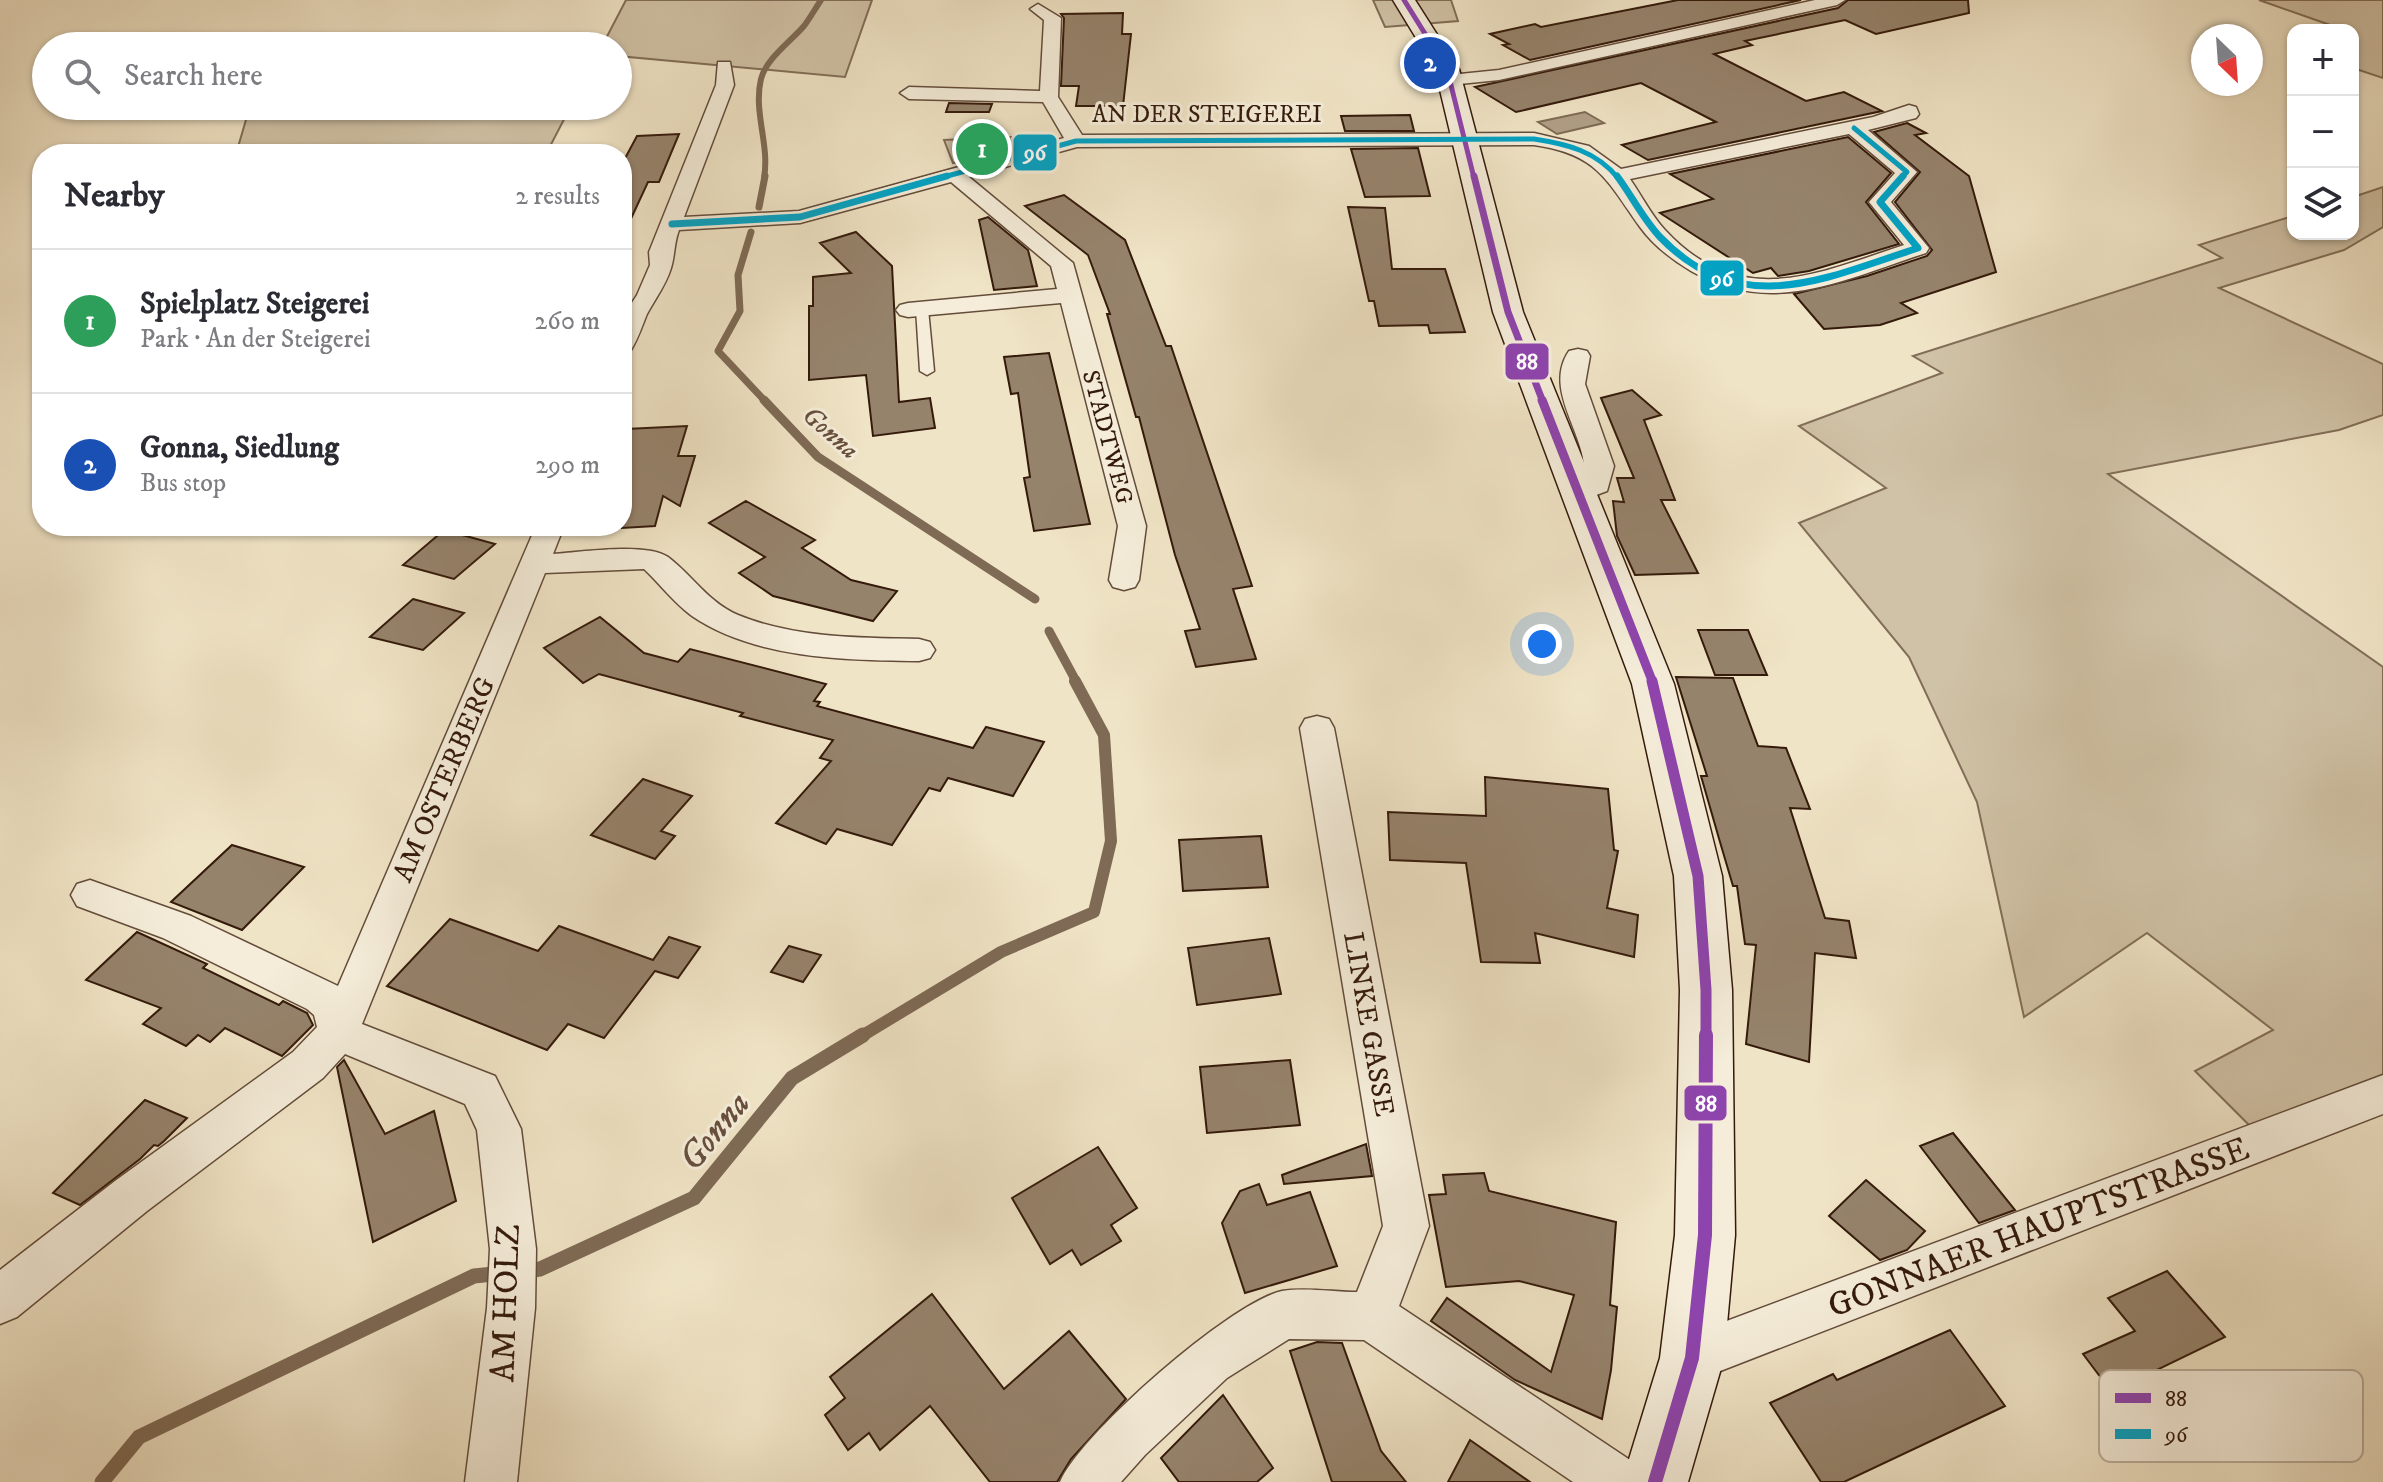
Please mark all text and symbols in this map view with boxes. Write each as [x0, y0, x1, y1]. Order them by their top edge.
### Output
north arrow [2191, 24, 2263, 96]
map controls [2287, 24, 2359, 240]
button: + [2287, 24, 2359, 96]
search box [32, 32, 632, 120]
pin: 2 [1404, 33, 1456, 93]
icon: search [60, 54, 104, 98]
text: Search here [124, 58, 263, 95]
button: − [2287, 96, 2359, 168]
street label: AN DER STEIGEREI [1092, 100, 1322, 130]
pin: 1 [956, 119, 1008, 179]
line badge: 96 [1012, 133, 1058, 172]
text: 96 [1022, 140, 1048, 167]
button: layers [2287, 168, 2359, 240]
text: Nearby [64, 175, 165, 217]
text: 2 results [515, 180, 600, 213]
line badge: 96 [1699, 259, 1745, 297]
text: 96 [1709, 266, 1735, 293]
text: Spielplatz Steigerei [140, 286, 370, 323]
text: 1 [85, 305, 95, 338]
text: 260 m [535, 305, 600, 338]
text: Park · An der Steigerei [140, 323, 371, 356]
line badge: 88 [1504, 342, 1550, 381]
text: 88 [1516, 349, 1538, 376]
street label: STADTWEG [1075, 367, 1139, 508]
water label: Gonna [795, 399, 865, 467]
text: Gonna, Siedlung [140, 430, 339, 467]
text: 2 [84, 449, 96, 482]
text: 290 m [535, 449, 600, 482]
text: Bus stop [140, 467, 226, 500]
your location [1522, 624, 1562, 664]
street label: AM OSTERBERG [385, 672, 503, 887]
street label: LINKE GASSE [1335, 929, 1402, 1119]
water label: Gonna [669, 1083, 761, 1181]
line badge: 88 [1683, 1084, 1728, 1122]
text: 88 [1695, 1091, 1717, 1118]
street label: GONNAER HAUPTSTRASSE [1822, 1128, 2255, 1328]
street label: AM HOLZ [482, 1223, 530, 1383]
legend [2099, 1370, 2363, 1462]
text: 88 [2165, 1386, 2187, 1413]
text: 96 [2164, 1422, 2189, 1449]

